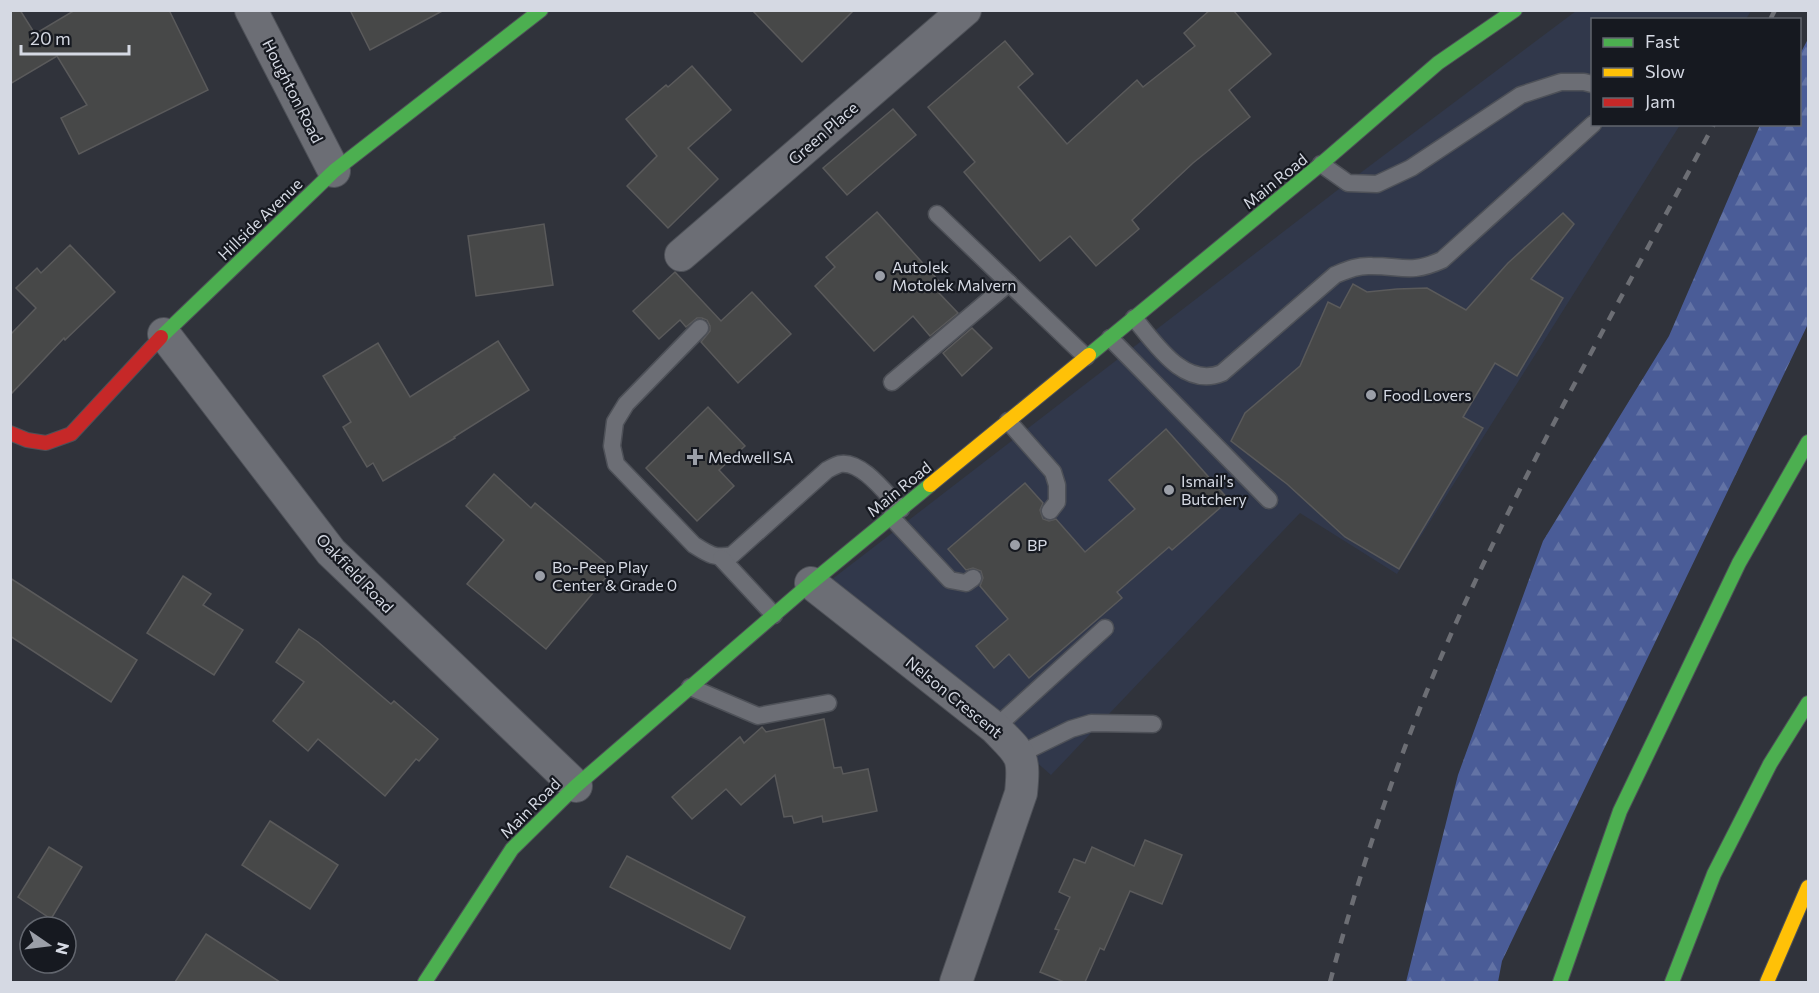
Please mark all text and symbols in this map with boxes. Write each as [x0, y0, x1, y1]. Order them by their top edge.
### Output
scale bar [21, 18, 129, 56]
legend [1591, 18, 1801, 126]
text: 20 m [30, 27, 71, 49]
text: Fast [1645, 30, 1680, 52]
street label: Houghton Road [259, 36, 328, 146]
text: Slow [1645, 60, 1685, 82]
text: Jam [1645, 90, 1675, 112]
street label: Green Place [784, 97, 861, 168]
street label: Main Road [1239, 149, 1311, 212]
street label: Hillside Avenue [214, 174, 306, 264]
place label: Autolek Motolek Malvern [892, 257, 1016, 294]
marker: Autolek Motolek Malvern [873, 269, 887, 283]
place label: Food Lovers [1383, 385, 1471, 404]
marker: Food Lovers [1364, 388, 1378, 402]
place label: Medwell SA [708, 447, 794, 466]
marker: Medwell SA [686, 448, 704, 466]
street label: Main Road [863, 457, 935, 520]
place label: Ismail's Butchery [1181, 471, 1247, 508]
marker: Ismail's Butchery [1162, 483, 1176, 497]
street label: Oakfield Road [313, 529, 398, 616]
place label: BP [1027, 535, 1047, 554]
marker: BP [1008, 538, 1022, 552]
place label: Bo-Peep Play Center & Grade 0 [552, 557, 677, 594]
marker: Bo-Peep Play Center & Grade 0 [533, 569, 547, 583]
street label: Nelson Crescent [902, 652, 1007, 742]
street label: Main Road [496, 774, 564, 842]
north arrow [18, 915, 78, 975]
text: N [52, 941, 74, 957]

